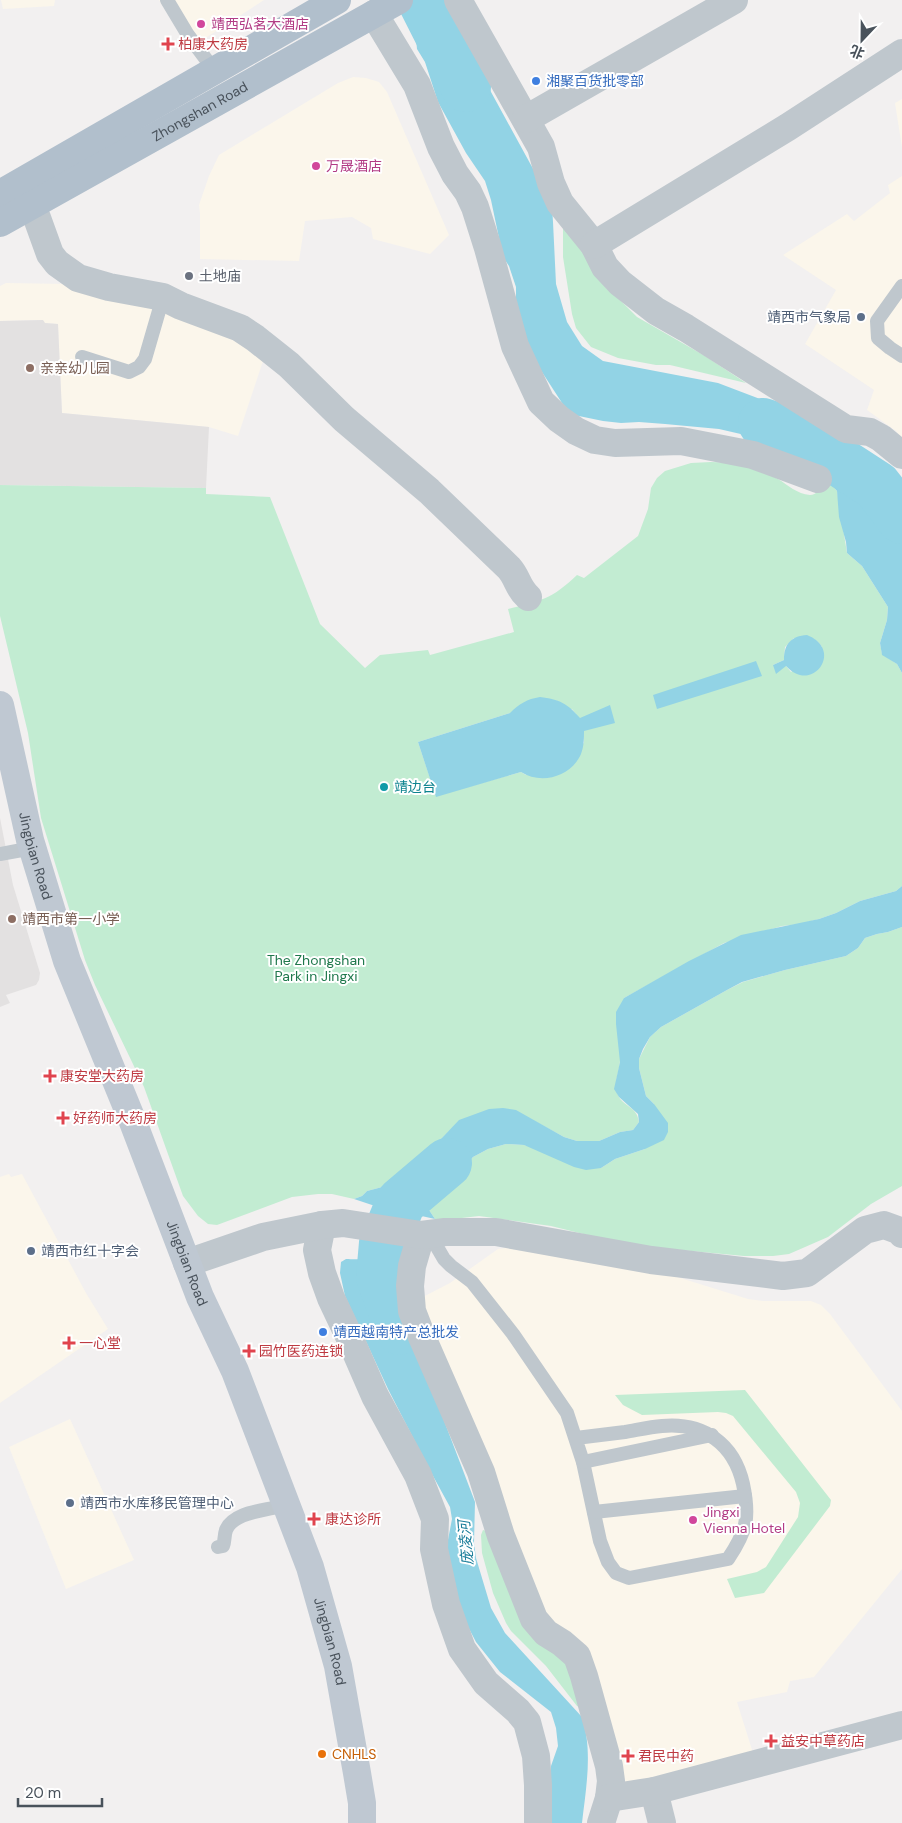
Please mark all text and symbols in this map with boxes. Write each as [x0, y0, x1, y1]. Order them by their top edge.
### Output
place label: 靖西弘茗大酒店 [211, 15, 309, 33]
north arrow [837, 15, 887, 65]
marker: 靖西弘茗大酒店 [195, 18, 207, 30]
place label: 柏康大药房 [178, 35, 248, 53]
marker: 柏康大药房 [162, 38, 174, 50]
text: 北 [847, 41, 867, 63]
place label: 湘聚百货批零部 [546, 72, 644, 90]
marker: 湘聚百货批零部 [530, 75, 542, 87]
street label: Zhongshan Road [149, 77, 251, 145]
place label: 万晟酒店 [326, 157, 382, 175]
marker: 万晟酒店 [310, 160, 322, 172]
place label: 土地庙 [199, 267, 241, 285]
marker: 土地庙 [183, 270, 195, 282]
place label: 靖西市气象局 [767, 308, 851, 326]
marker: 靖西市气象局 [855, 311, 867, 323]
place label: 亲亲幼儿园 [40, 359, 110, 377]
marker: 亲亲幼儿园 [24, 362, 36, 374]
place label: 靖边台 [394, 778, 436, 796]
marker: 靖边台 [378, 781, 390, 793]
street label: Jingbian Road [15, 810, 57, 902]
place label: 靖西市第一小学 [22, 910, 120, 928]
marker: 靖西市第一小学 [6, 913, 18, 925]
park label: The Zhongshan Park in Jingxi [267, 951, 365, 985]
place label: 康安堂大药房 [60, 1067, 144, 1085]
marker: 康安堂大药房 [44, 1070, 56, 1082]
place label: 好药师大药房 [73, 1109, 157, 1127]
marker: 好药师大药房 [57, 1112, 69, 1124]
street label: Jingbian Road [162, 1218, 212, 1309]
place label: 靖西市红十字会 [41, 1242, 139, 1260]
marker: 靖西市红十字会 [25, 1245, 37, 1257]
place label: 靖西越南特产总批发 [333, 1323, 459, 1341]
marker: 靖西越南特产总批发 [317, 1326, 329, 1338]
place label: 一心堂 [79, 1334, 121, 1352]
marker: 一心堂 [63, 1337, 75, 1349]
place label: 园竹医药连锁 [259, 1342, 343, 1360]
marker: 园竹医药连锁 [243, 1345, 255, 1357]
place label: 靖西市水库移民管理中心 [80, 1494, 234, 1512]
marker: 靖西市水库移民管理中心 [64, 1497, 76, 1509]
place label: Jingxi Vienna Hotel [703, 1503, 785, 1537]
place label: 康达诊所 [325, 1510, 381, 1528]
marker: 康达诊所 [307, 1512, 321, 1526]
marker: Jingxi Vienna Hotel [687, 1514, 699, 1526]
water label: 庞凌河 [454, 1517, 478, 1566]
street label: Jingbian Road [310, 1595, 350, 1687]
place label: 益安中草药店 [781, 1732, 865, 1750]
marker: 益安中草药店 [765, 1735, 777, 1747]
place label: CNHLS [332, 1745, 376, 1763]
place label: 君民中药 [638, 1747, 694, 1765]
marker: CNHLS [316, 1748, 328, 1760]
marker: 君民中药 [622, 1750, 634, 1762]
scale bar [18, 1776, 101, 1808]
text: 20 m [25, 1783, 61, 1803]

